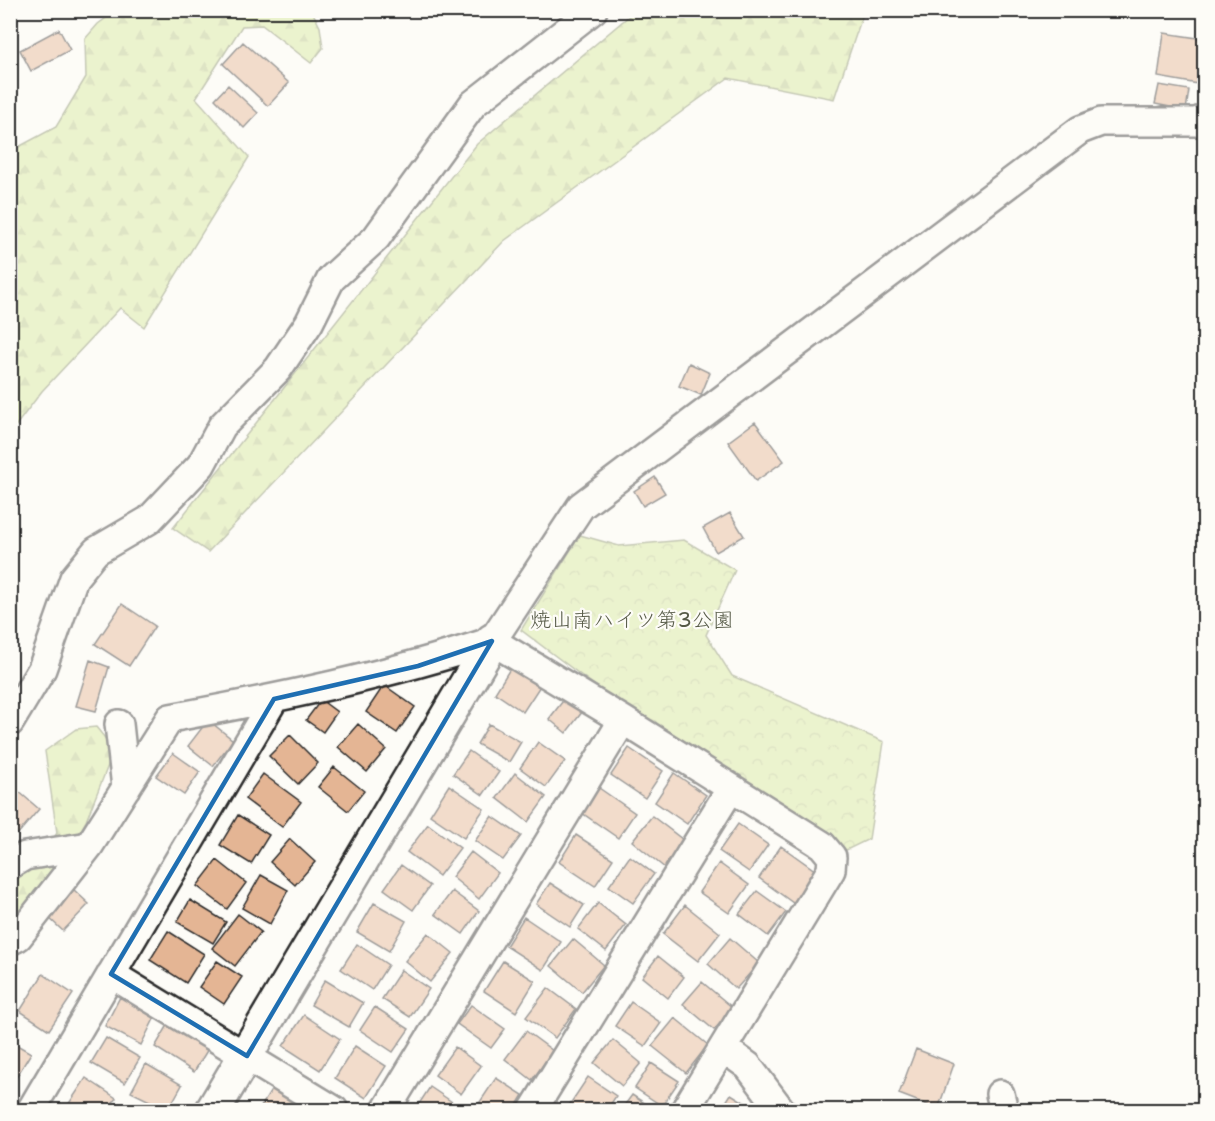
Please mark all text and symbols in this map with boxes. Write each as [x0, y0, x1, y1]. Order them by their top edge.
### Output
park label: 焼山南ハイツ第3公園 [530, 606, 734, 634]

